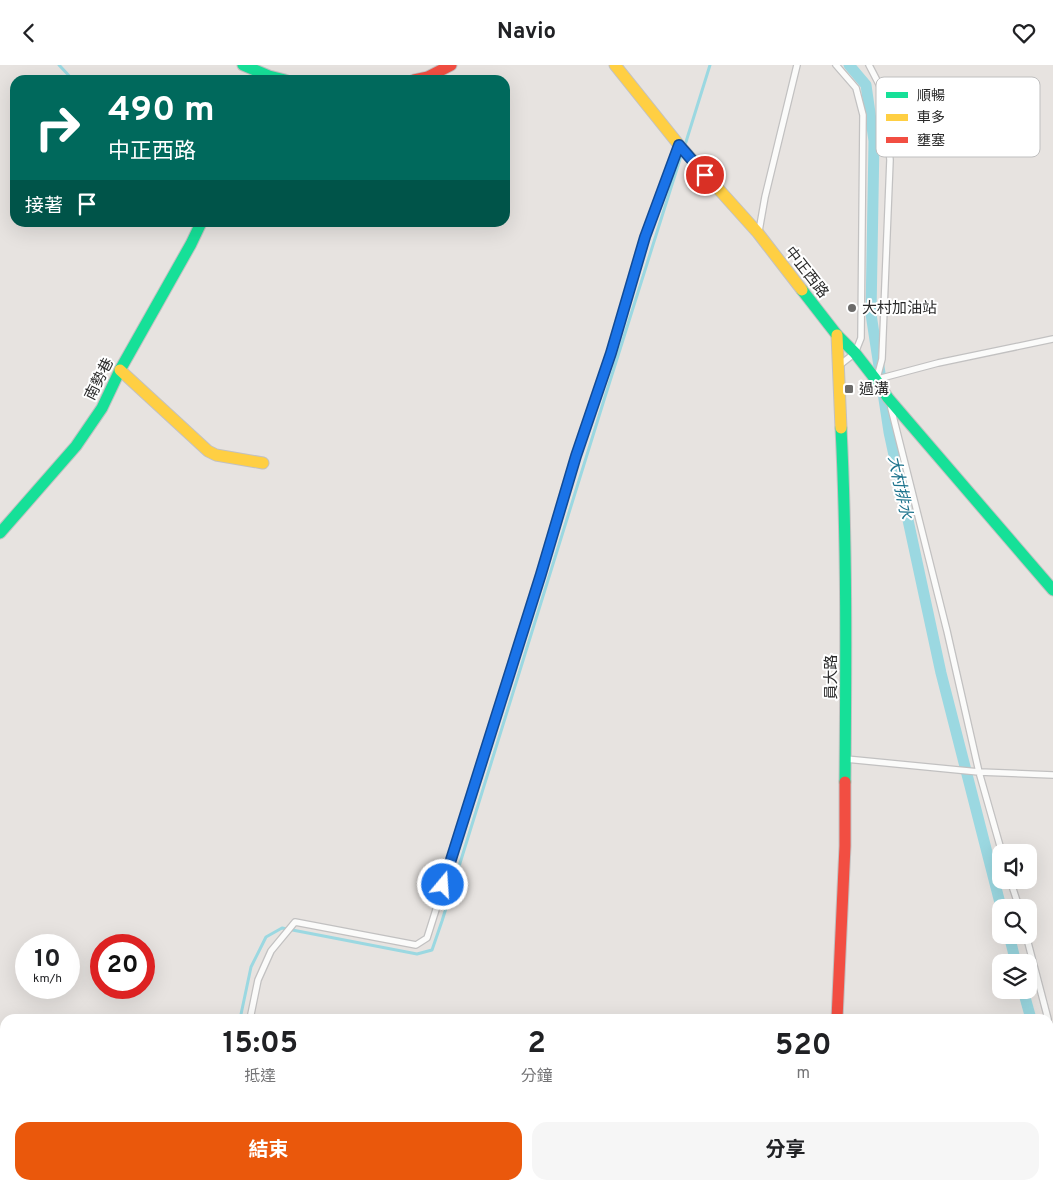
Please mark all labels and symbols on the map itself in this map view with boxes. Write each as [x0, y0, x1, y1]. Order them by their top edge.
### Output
legend [876, 77, 1040, 157]
text: 順暢 [917, 88, 945, 105]
text: 車多 [917, 110, 945, 127]
text: 壅塞 [917, 132, 945, 150]
pin [684, 154, 726, 196]
street label: 中正西路 [780, 243, 832, 302]
place label: 大村加油站 [862, 299, 937, 319]
marker: 大村加油站 [846, 302, 858, 314]
street label: 南勢巷 [82, 355, 119, 404]
place label: 過溝 [859, 381, 889, 400]
marker: 過溝 [843, 383, 855, 395]
water label: 大村排水 [883, 454, 916, 522]
street label: 員大路 [823, 654, 842, 700]
position arrow [416, 858, 468, 910]
speed limit sign: 20 [90, 934, 155, 999]

